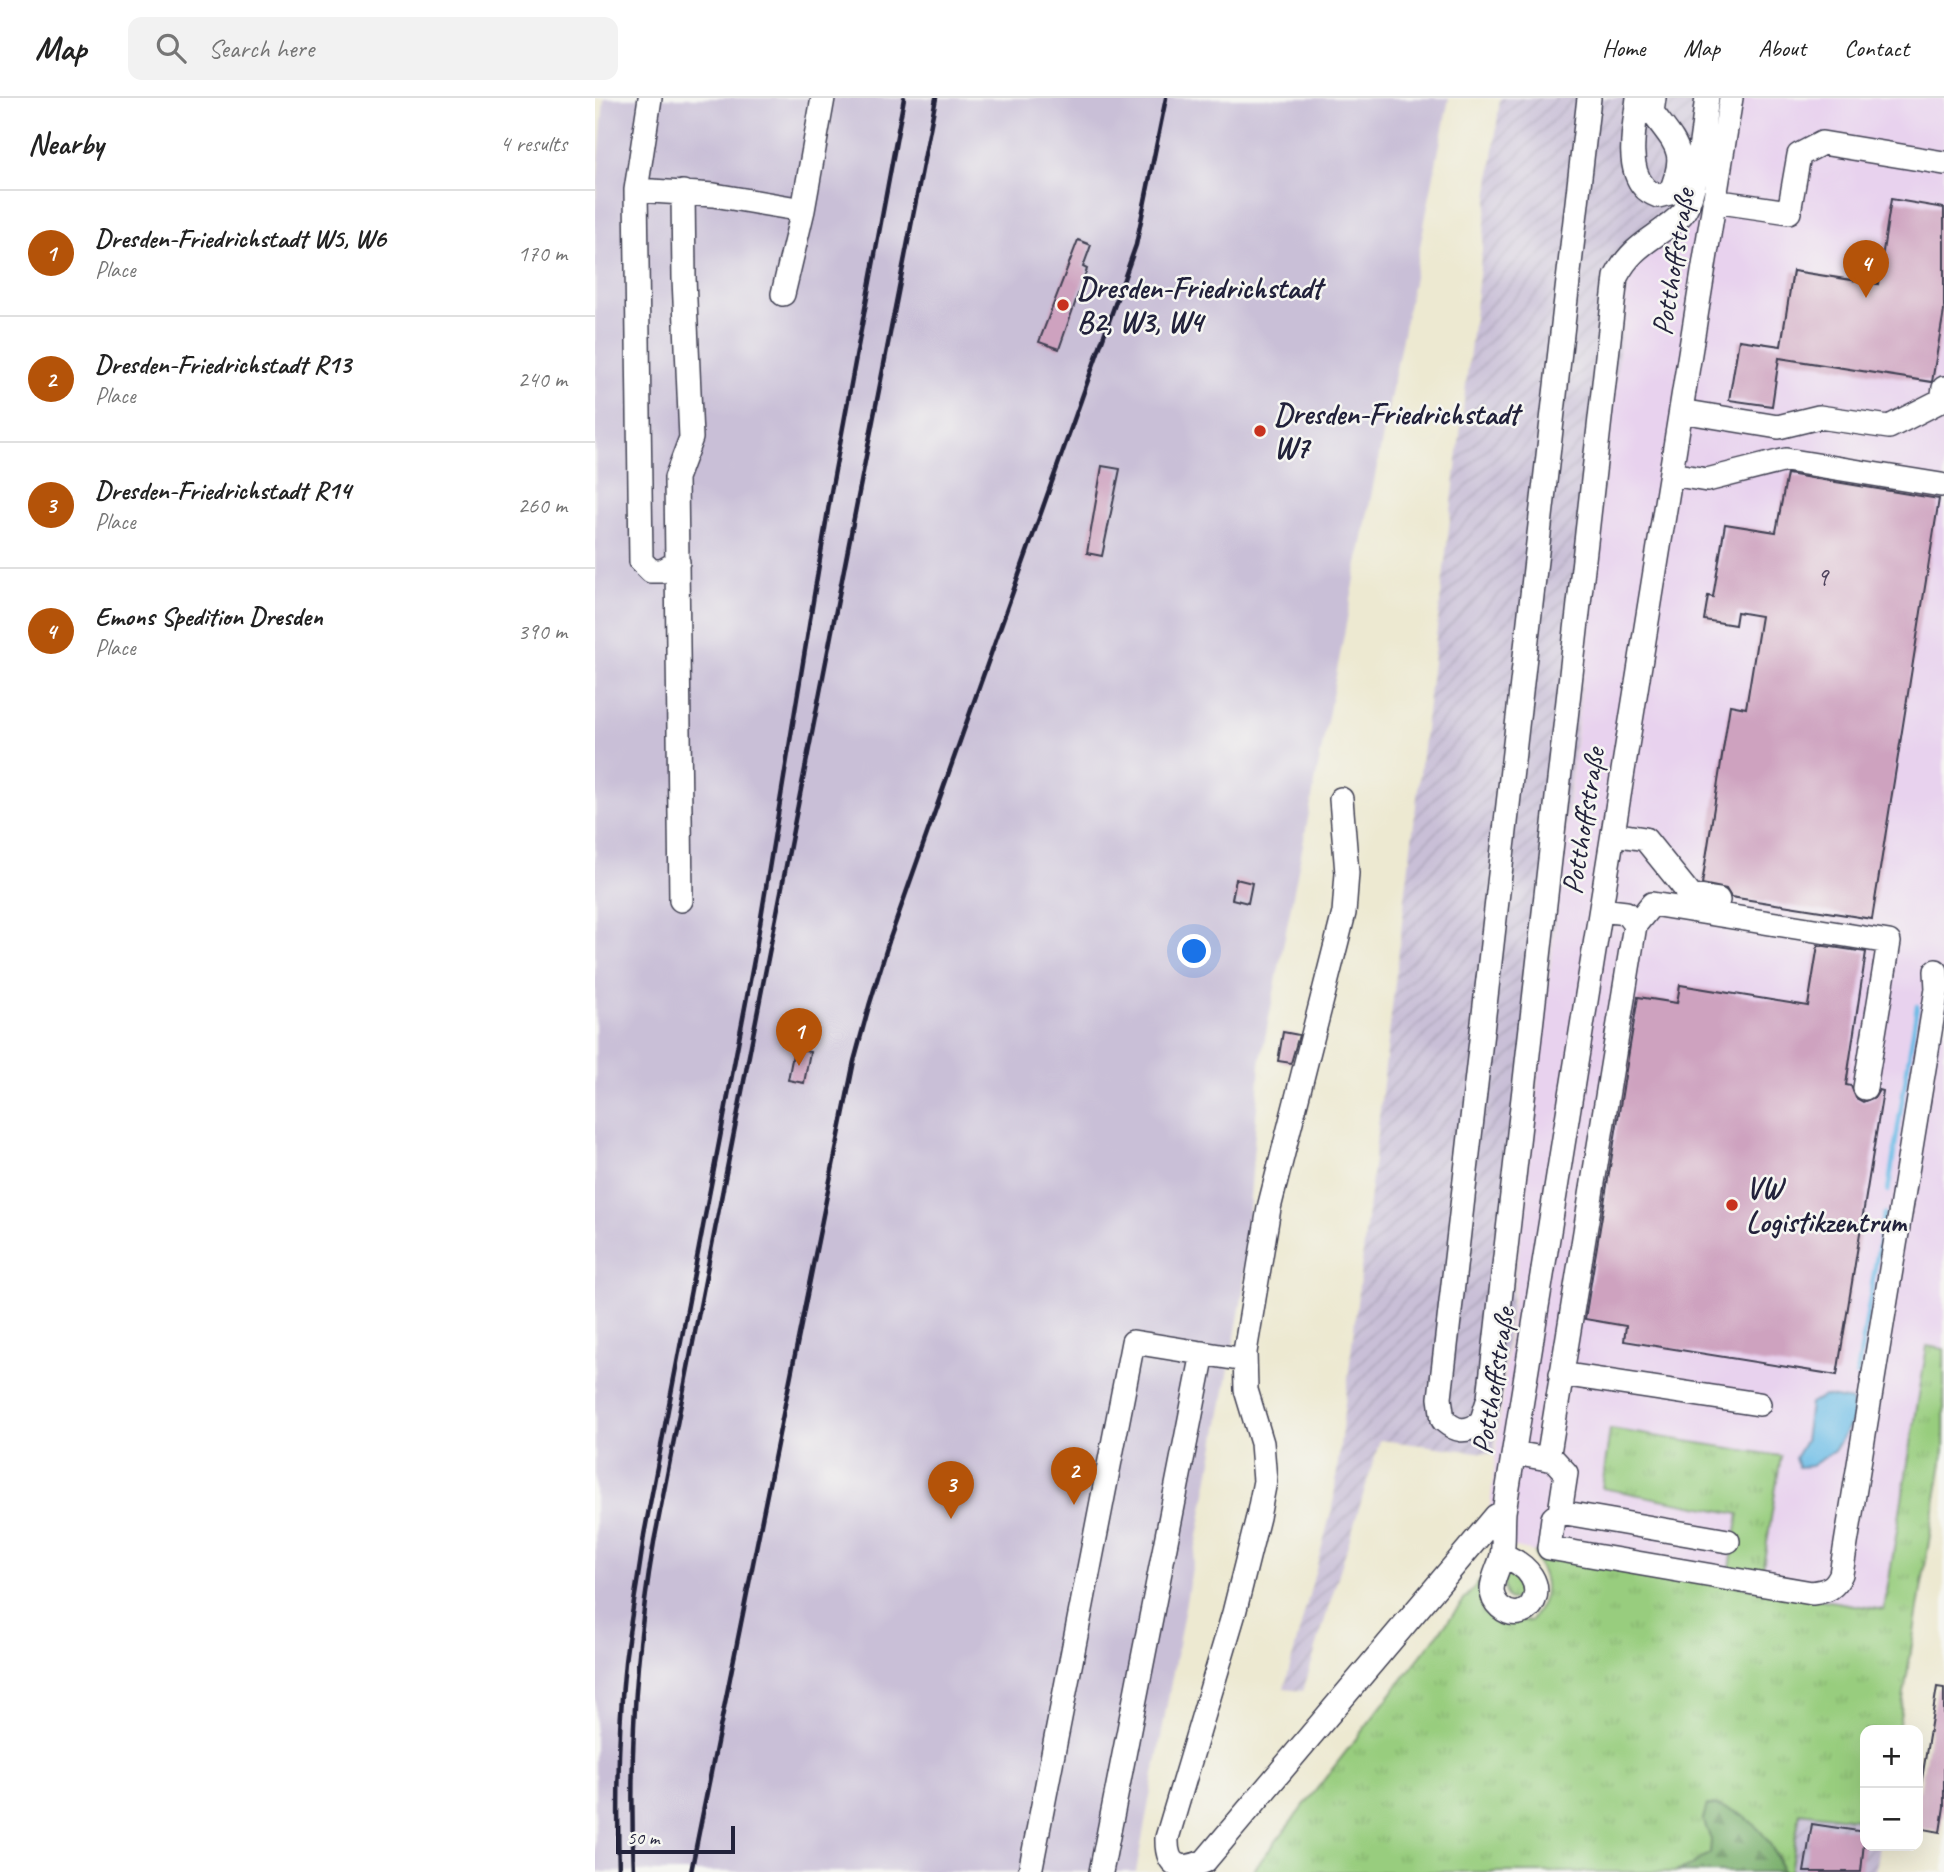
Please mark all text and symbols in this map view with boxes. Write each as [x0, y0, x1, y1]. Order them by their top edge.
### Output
search box [128, 17, 618, 80]
text: Map [35, 27, 86, 69]
icon: search [152, 29, 190, 67]
text: Search here [208, 32, 314, 65]
text: Home [1602, 33, 1645, 63]
text: Map [1683, 33, 1720, 63]
text: About [1758, 33, 1806, 63]
text: Contact [1844, 33, 1909, 63]
text: Nearby [28, 125, 104, 163]
text: 4 results [500, 129, 567, 158]
street label: Potthoffstraße [1643, 184, 1704, 338]
text: Dresden-Friedrichstadt W5, W6 [95, 222, 386, 255]
text: 1 [46, 239, 56, 268]
text: 170 m [518, 239, 567, 268]
pin: 4 [1843, 240, 1889, 298]
text: Place [95, 255, 135, 284]
place label: Dresden-Friedrichstadt B2, W3, W4 [1077, 269, 1327, 341]
marker: Dresden-Friedrichstadt B2, W3, W4 [1055, 297, 1071, 313]
text: Dresden-Friedrichstadt R13 [95, 348, 351, 381]
text: 2 [46, 365, 56, 394]
text: 240 m [518, 365, 567, 394]
text: Place [95, 381, 135, 410]
place label: Dresden-Friedrichstadt W7 [1274, 395, 1524, 467]
marker: Dresden-Friedrichstadt W7 [1252, 423, 1268, 439]
text: Dresden-Friedrichstadt R14 [95, 474, 351, 507]
text: 3 [46, 491, 56, 520]
text: 260 m [518, 491, 567, 520]
text: Place [95, 507, 135, 536]
house number: 9 [1816, 560, 1830, 593]
text: Emons Spedition Dresden [95, 600, 323, 633]
text: 4 [46, 617, 56, 646]
text: 390 m [518, 617, 567, 646]
text: Place [95, 633, 135, 662]
street label: Potthoffstraße [1553, 743, 1614, 897]
your location [1177, 934, 1211, 968]
pin: 1 [776, 1008, 822, 1066]
place label: VW Logistikzentrum [1746, 1169, 1908, 1241]
marker: VW Logistikzentrum [1724, 1197, 1740, 1213]
street label: Potthoffstraße [1463, 1303, 1524, 1457]
pin: 2 [1051, 1447, 1097, 1505]
pin: 3 [928, 1461, 974, 1519]
map controls [1860, 1725, 1923, 1851]
button: + [1860, 1725, 1923, 1788]
button: − [1860, 1788, 1923, 1851]
scale bar [616, 1823, 735, 1855]
text: 50 m [627, 1826, 659, 1850]

